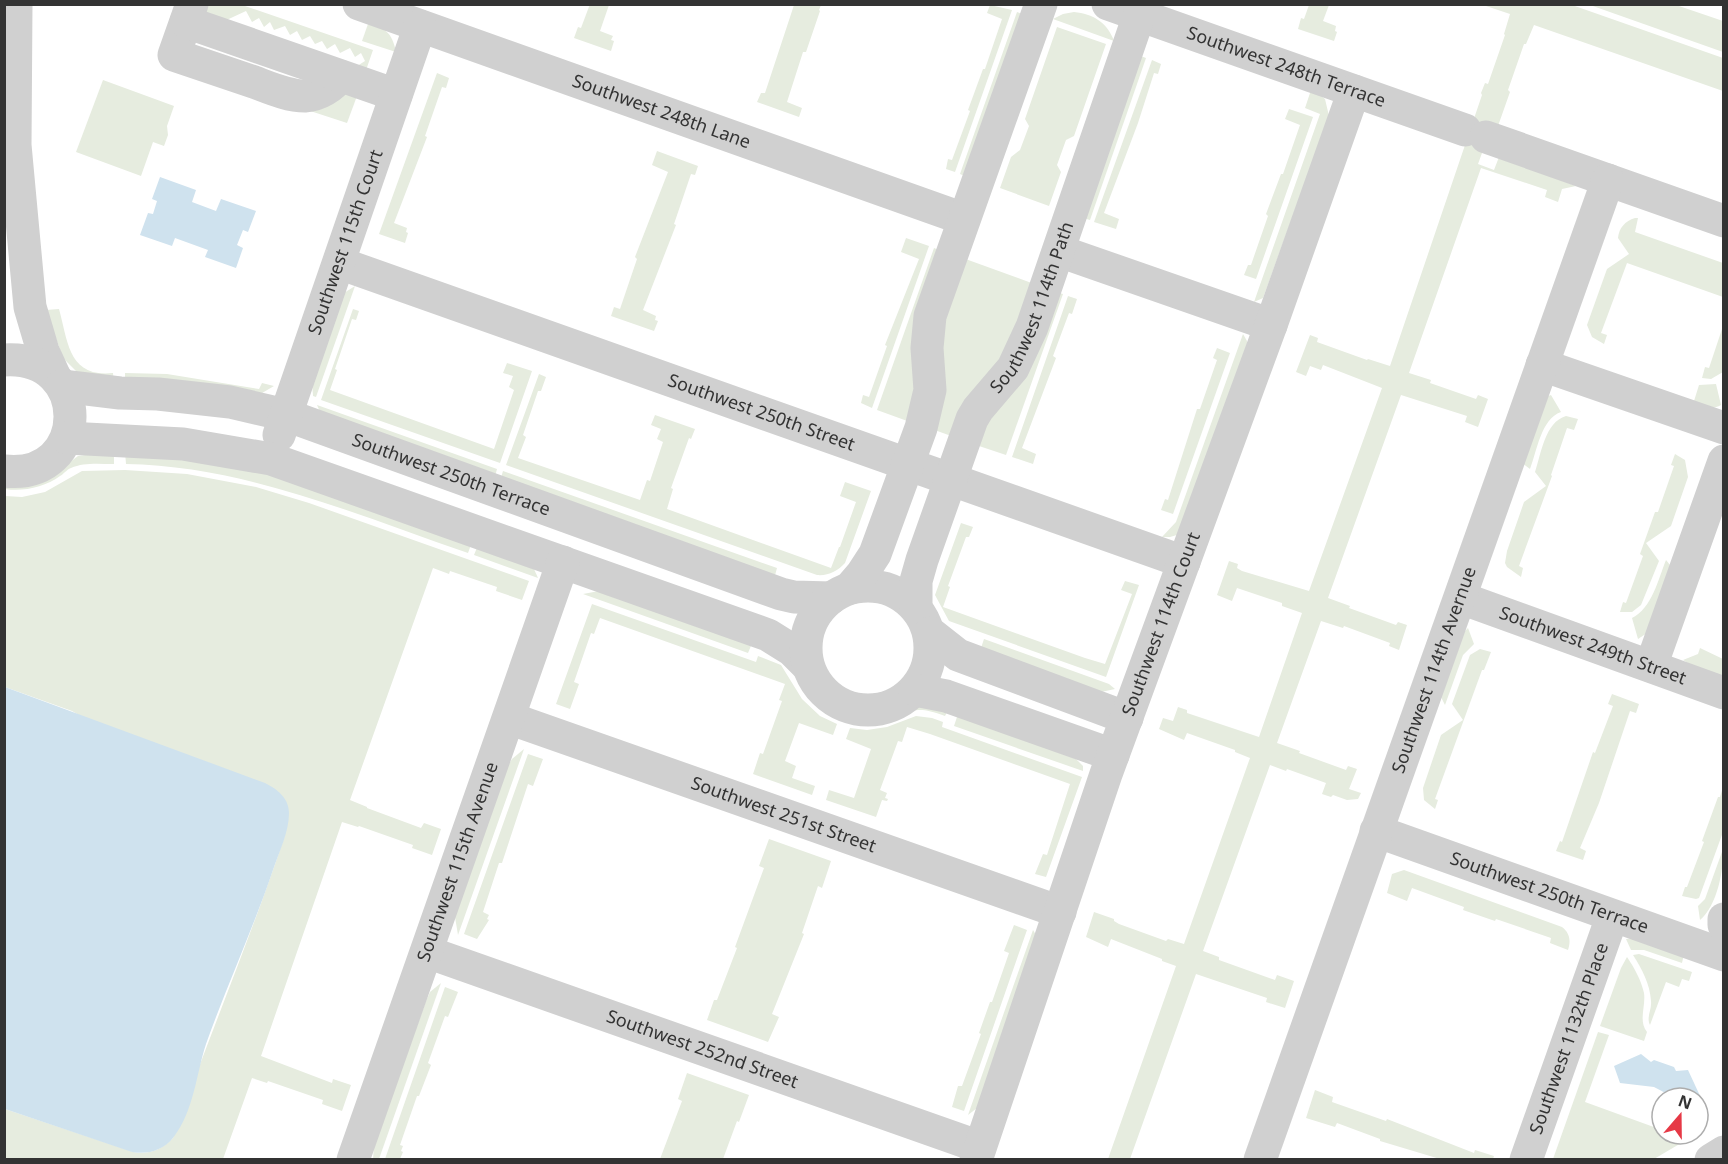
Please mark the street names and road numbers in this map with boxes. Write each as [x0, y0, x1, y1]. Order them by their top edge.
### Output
street label: Southwest 248th Terrace [1184, 20, 1389, 112]
street label: Southwest 248th Lane [569, 68, 754, 153]
street label: Southwest 115th Court [302, 146, 388, 338]
street label: Southwest 114th Path [984, 218, 1078, 398]
street label: Southwest 250th Street [665, 367, 859, 456]
street label: Southwest 250th Terrace [349, 427, 554, 521]
street label: Southwest 114th Court [1115, 528, 1205, 719]
street label: Southwest 114th Avernue [1385, 563, 1481, 776]
street label: Southwest 249th Street [1496, 600, 1690, 690]
street label: Southwest 115th Avenue [411, 758, 503, 965]
street label: Southwest 251st Street [688, 770, 880, 858]
street label: Southwest 250th Terrace [1447, 845, 1652, 938]
street label: Southwest 1132th Place [1523, 939, 1613, 1137]
street label: Southwest 252nd Street [604, 1003, 802, 1093]

